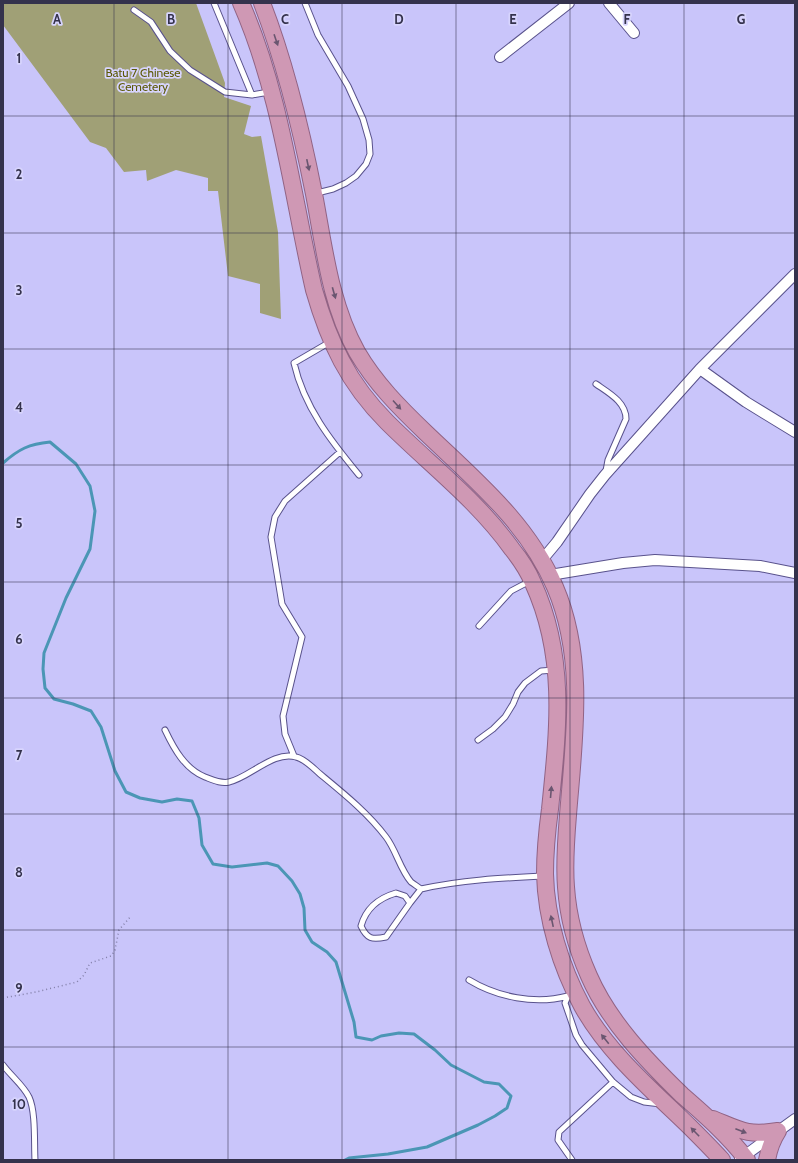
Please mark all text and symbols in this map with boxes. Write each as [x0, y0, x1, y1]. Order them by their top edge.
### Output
text: A [53, 11, 62, 27]
text: B [167, 11, 175, 27]
text: C [281, 11, 289, 27]
text: D [394, 11, 404, 27]
text: E [509, 11, 517, 27]
text: F [624, 11, 631, 27]
text: G [737, 11, 746, 27]
one-way arrow [273, 34, 279, 46]
text: 1 [17, 50, 21, 66]
park label: Batu 7 Chinese Cemetery [106, 65, 180, 94]
one-way arrow [305, 159, 311, 172]
text: 2 [16, 166, 23, 182]
text: 3 [15, 282, 23, 298]
one-way arrow [331, 287, 337, 299]
text: 4 [15, 399, 23, 415]
one-way arrow [393, 399, 402, 410]
text: 5 [16, 515, 23, 531]
text: 6 [15, 631, 23, 647]
text: 7 [16, 747, 23, 763]
one-way arrow [547, 786, 554, 798]
text: 8 [15, 864, 23, 880]
one-way arrow [548, 915, 554, 928]
text: 9 [15, 980, 23, 996]
one-way arrow [601, 1033, 609, 1044]
text: 10 [12, 1096, 26, 1112]
one-way arrow [690, 1127, 700, 1137]
one-way arrow [736, 1128, 748, 1134]

